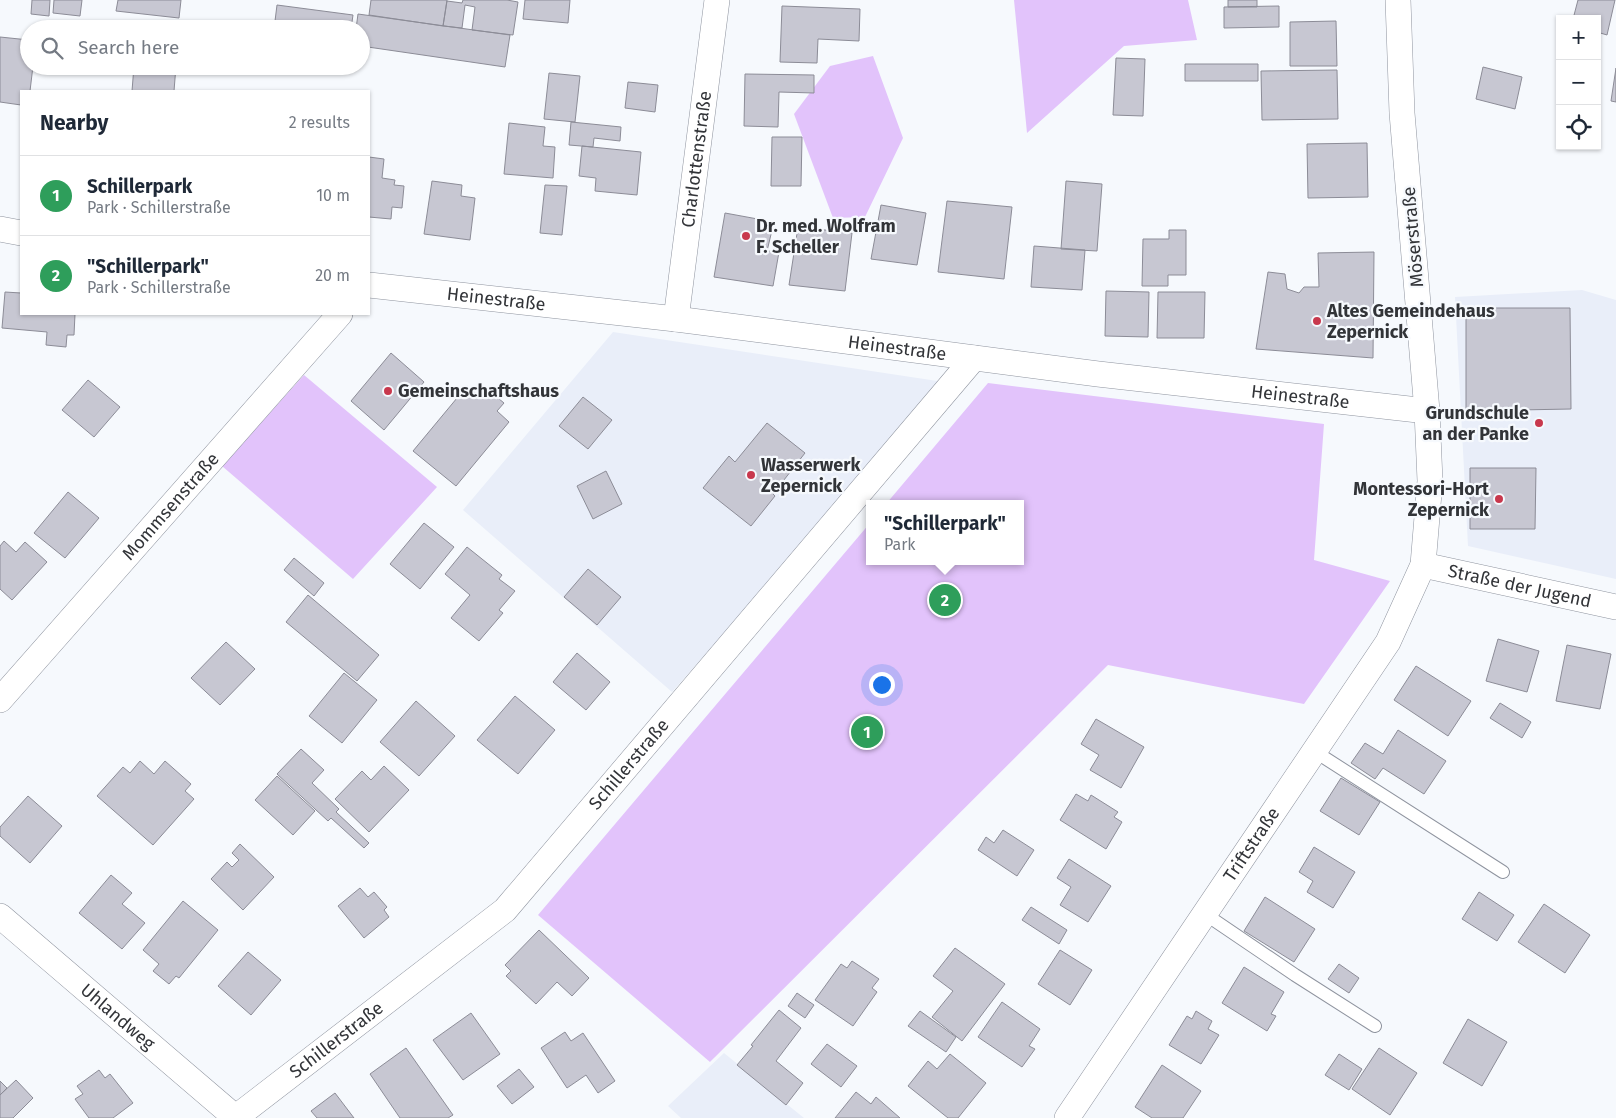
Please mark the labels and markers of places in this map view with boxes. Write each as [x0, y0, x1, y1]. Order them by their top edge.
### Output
place label: Dr. med. Wolfram F. Scheller [756, 215, 896, 258]
marker: Dr. med. Wolfram F. Scheller [740, 230, 752, 242]
place label: Altes Gemeindehaus Zepernick [1326, 300, 1495, 343]
marker: Altes Gemeindehaus Zepernick [1311, 315, 1323, 327]
place label: Gemeinschaftshaus [398, 380, 559, 402]
marker: Gemeinschaftshaus [382, 385, 394, 397]
place label: Grundschule an der Panke [1423, 402, 1529, 445]
marker: Grundschule an der Panke [1533, 417, 1545, 429]
place label: Wasserwerk Zepernick [761, 454, 861, 497]
marker: Wasserwerk Zepernick [745, 469, 757, 481]
place label: Montessori-Hort Zepernick [1353, 478, 1490, 521]
marker: Montessori-Hort Zepernick [1493, 493, 1505, 505]
pin: 2 [929, 581, 961, 619]
pin: 1 [851, 713, 883, 751]

